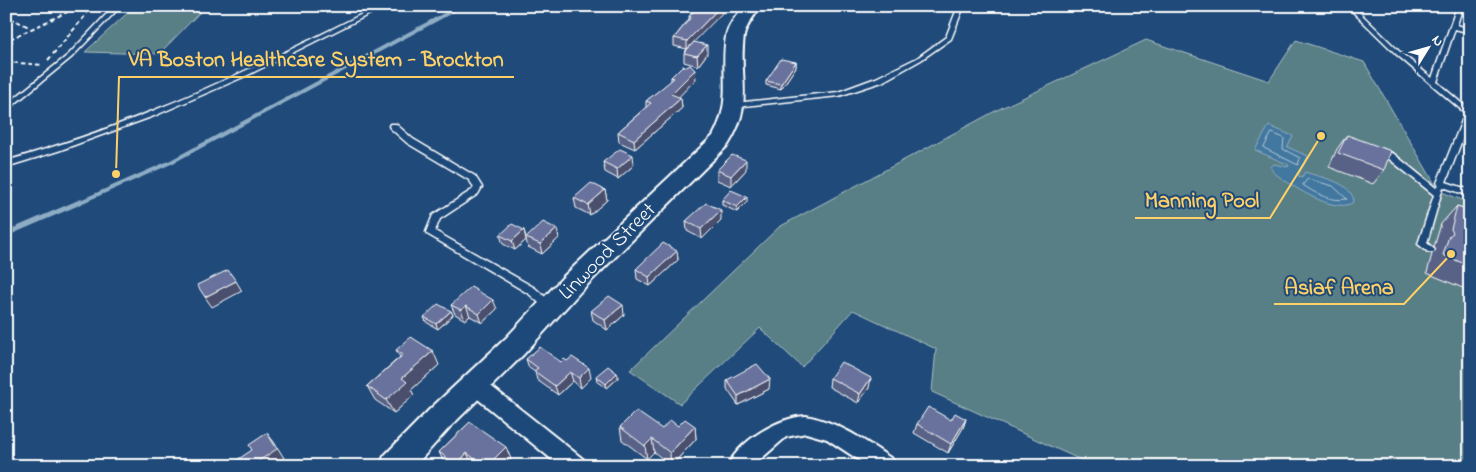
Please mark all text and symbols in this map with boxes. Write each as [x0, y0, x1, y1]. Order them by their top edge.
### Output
north arrow [1404, 22, 1454, 72]
text: N [1426, 31, 1448, 51]
callout: VA Boston Healthcare System - Brockton [119, 40, 514, 77]
text: VA Boston Healthcare System - Brockton [127, 45, 504, 78]
callout: Manning Pool [1135, 181, 1270, 218]
text: Manning Pool [1145, 186, 1260, 219]
street label: Linwood Street [552, 196, 664, 308]
callout: Asiaf Arena [1274, 267, 1404, 304]
text: Asiaf Arena [1284, 273, 1394, 305]

